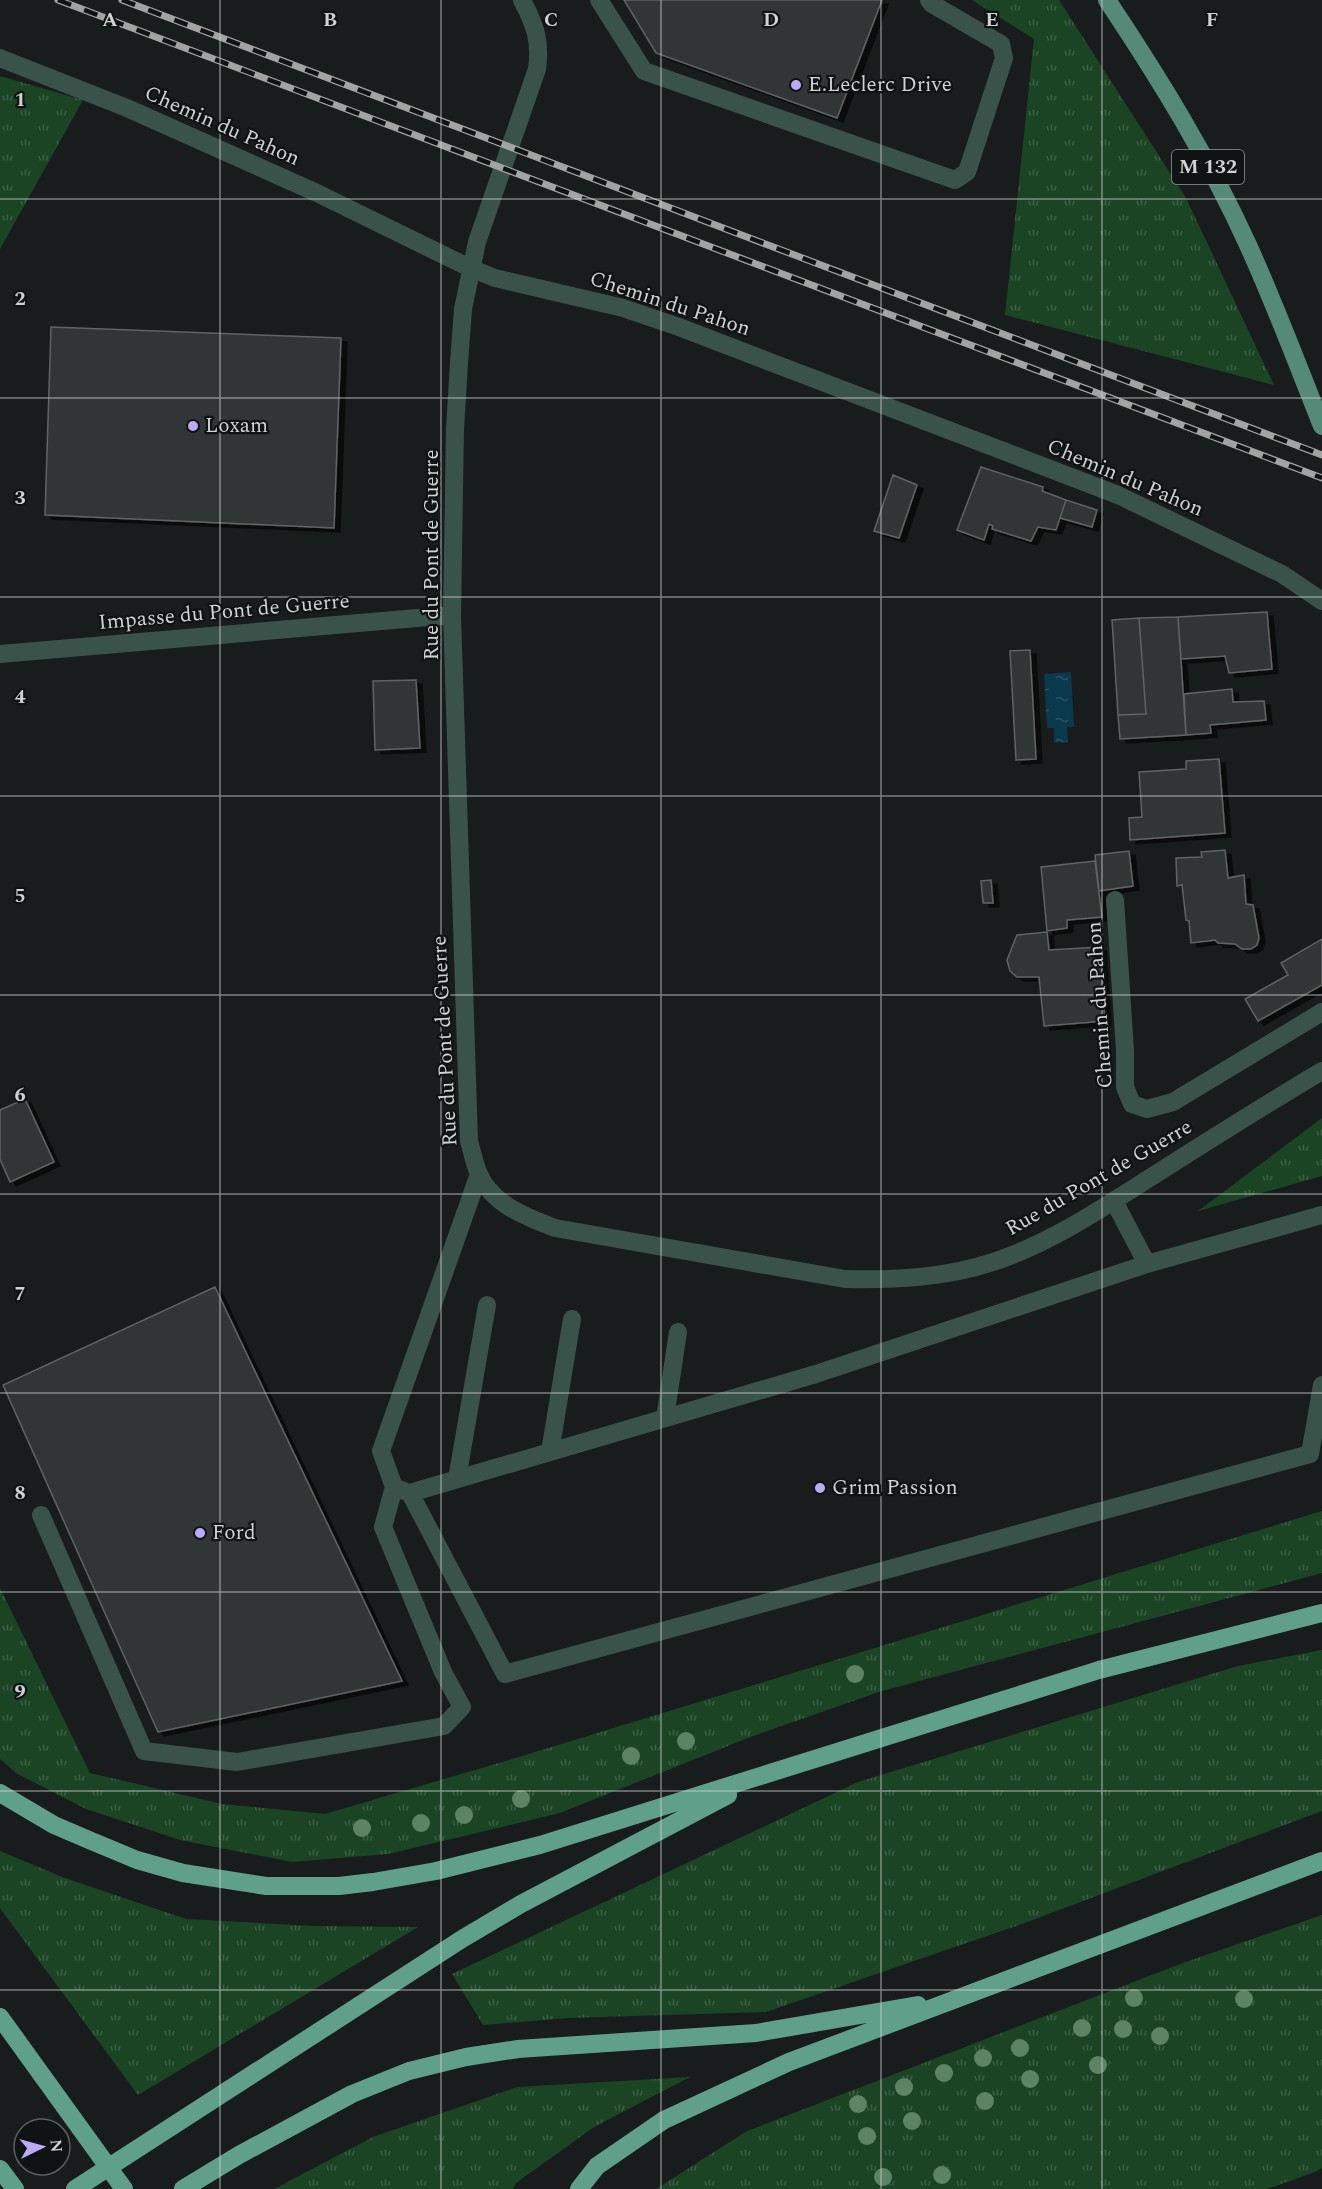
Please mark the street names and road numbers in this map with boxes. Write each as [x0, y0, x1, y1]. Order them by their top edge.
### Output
street label: Chemin du Pahon [139, 77, 305, 175]
road number: M 132 [1172, 150, 1244, 184]
street label: Chemin du Pahon [585, 263, 755, 345]
street label: Chemin du Pahon [1042, 431, 1208, 525]
street label: Rue du Pont de Guerre [416, 449, 448, 661]
street label: Impasse du Pont de Guerre [97, 585, 351, 639]
street label: Chemin du Pahon [1078, 920, 1122, 1090]
street label: Rue du Pont de Guerre [423, 935, 467, 1147]
street label: Rue du Pont de Guerre [1000, 1111, 1198, 1245]

